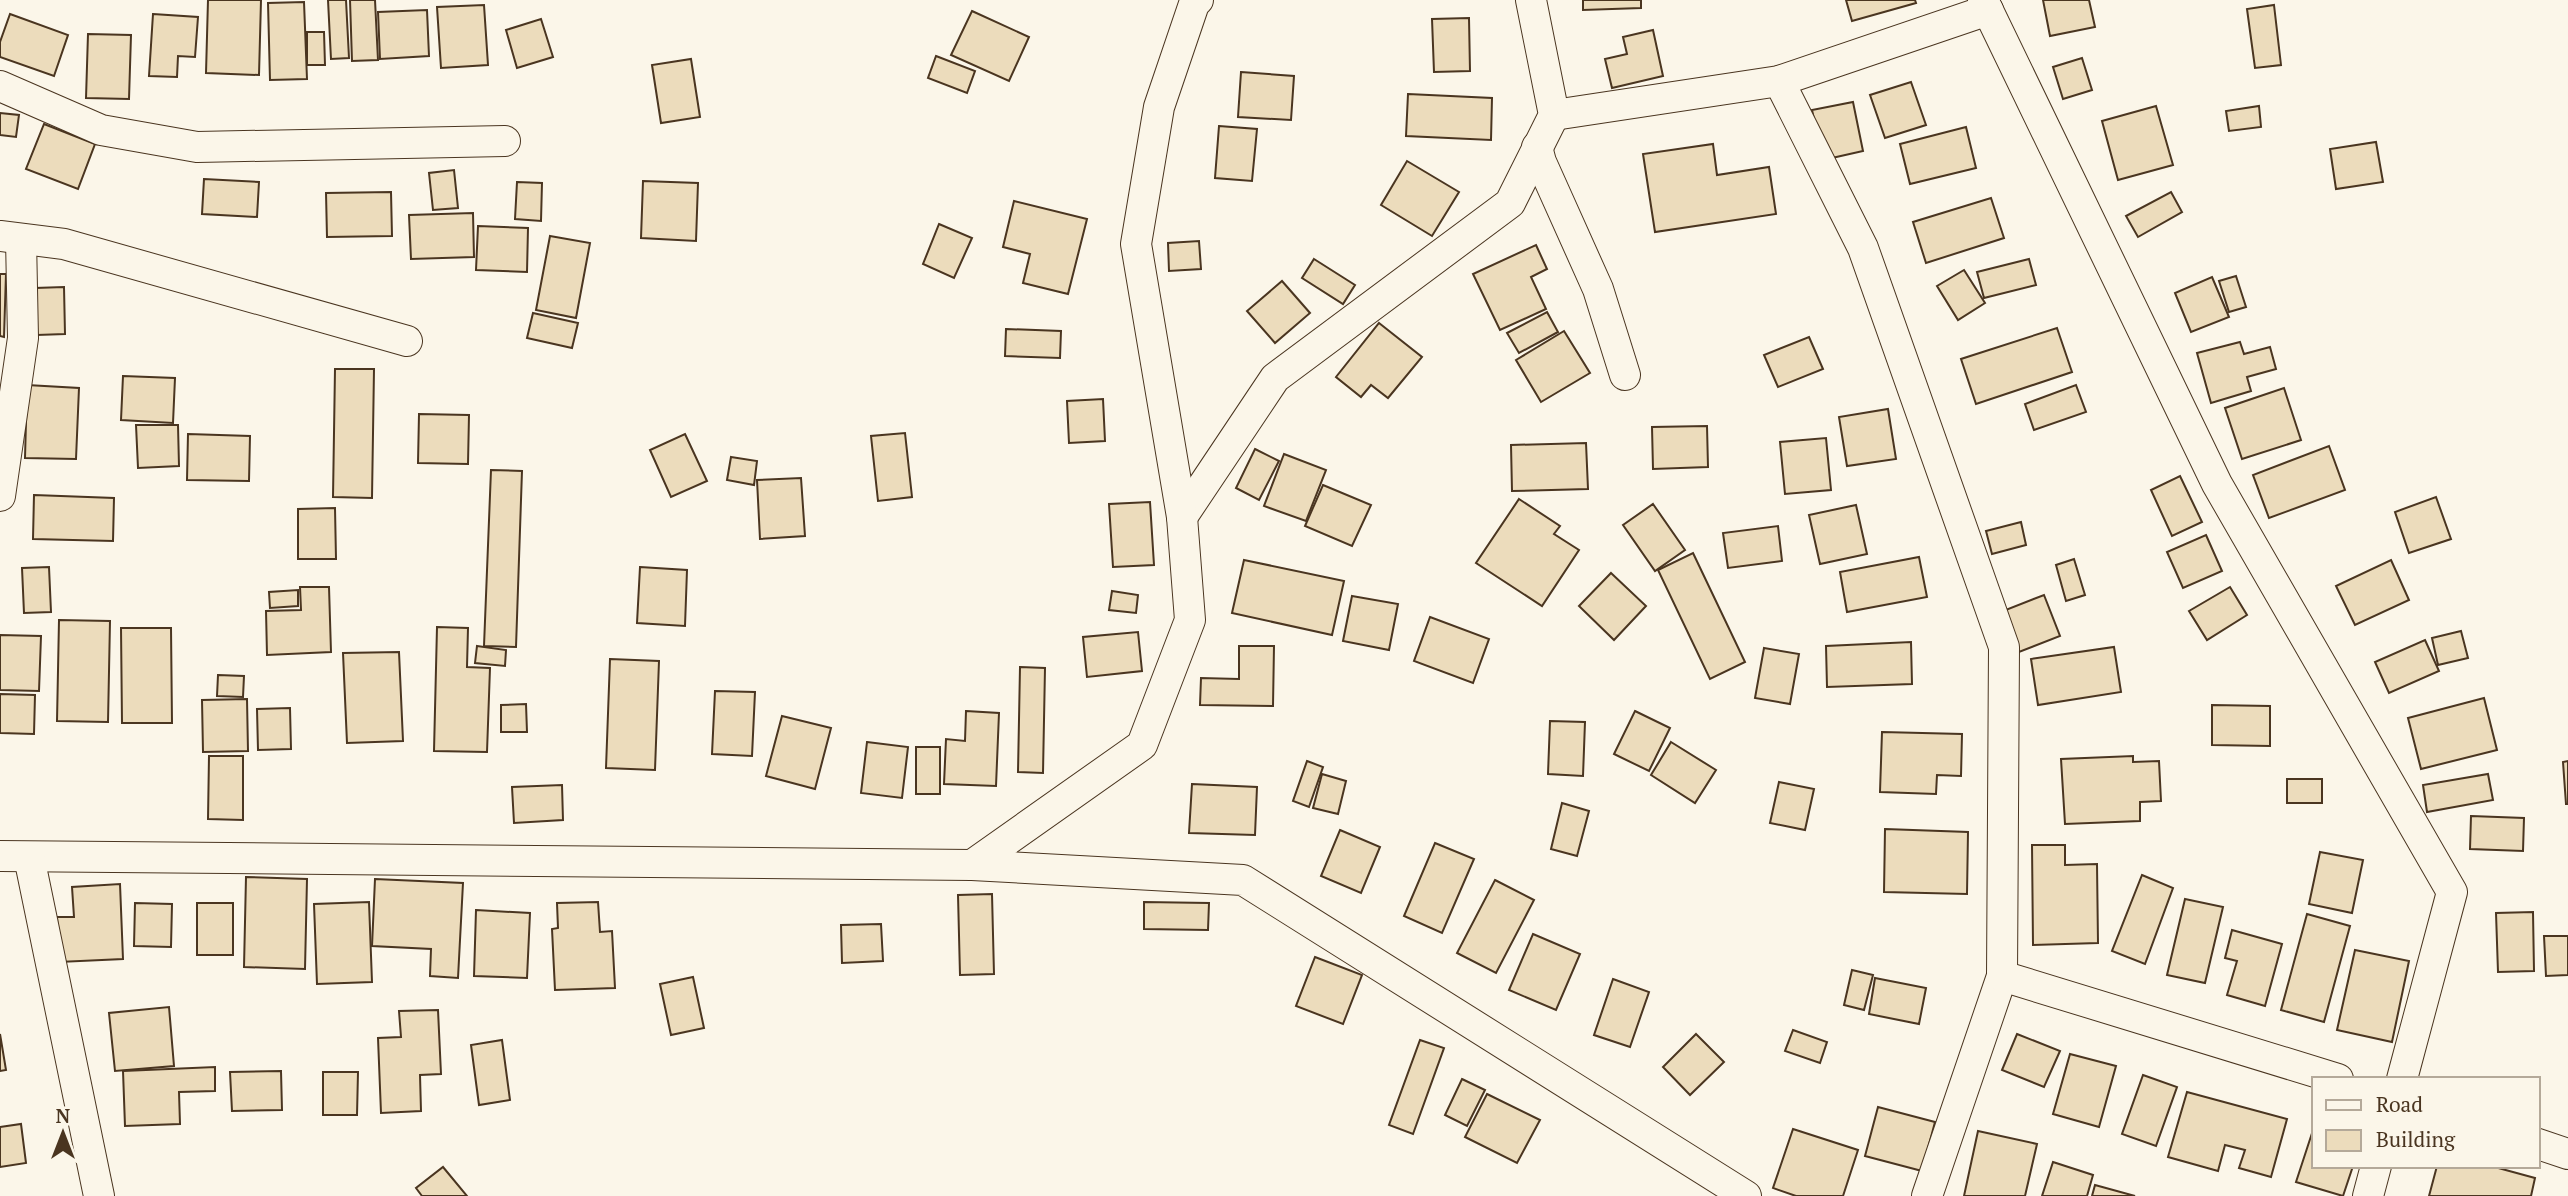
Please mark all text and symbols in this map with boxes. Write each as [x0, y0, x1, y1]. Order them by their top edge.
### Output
legend [2312, 1077, 2540, 1168]
text: Road [2376, 1090, 2423, 1118]
north arrow [28, 1098, 98, 1168]
text: N [56, 1103, 71, 1128]
text: Building [2376, 1125, 2456, 1153]

